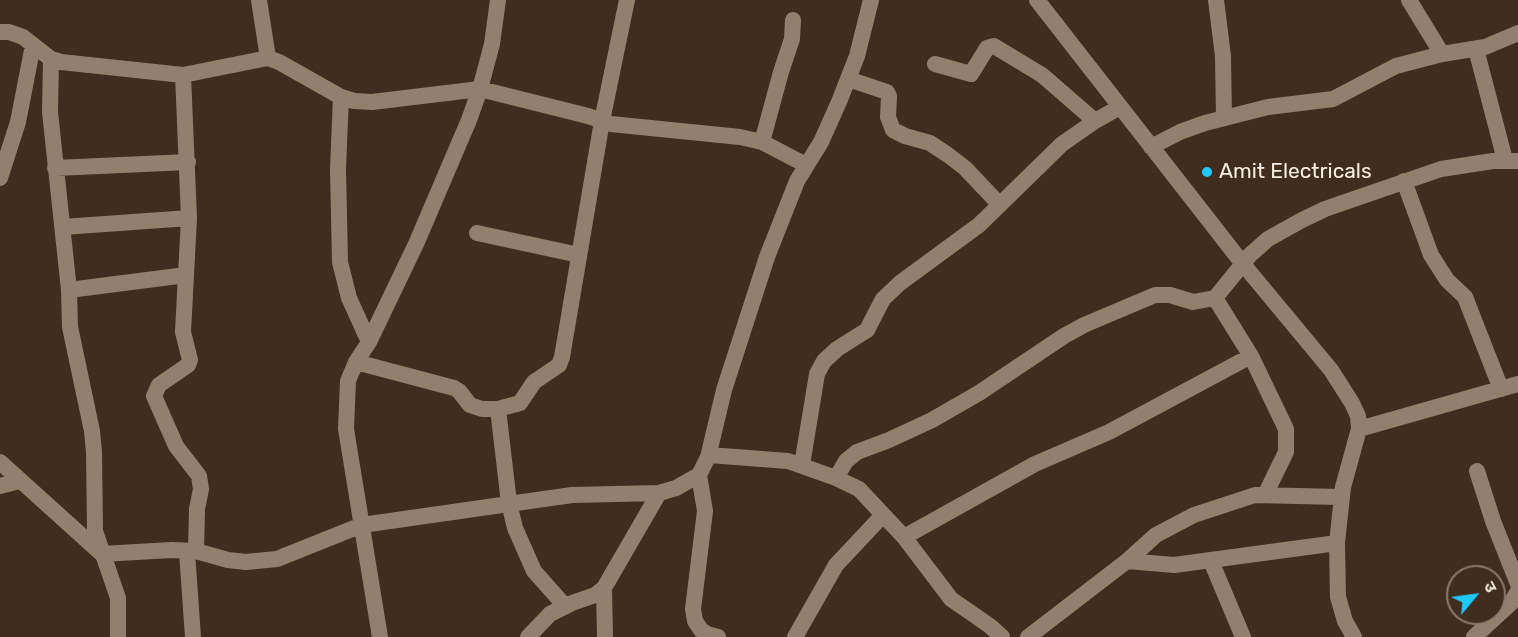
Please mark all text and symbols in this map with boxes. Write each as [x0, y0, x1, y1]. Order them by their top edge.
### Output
place label: Amit Electricals [1219, 159, 1372, 185]
marker: Amit Electricals [1200, 165, 1214, 179]
north arrow [1446, 565, 1506, 625]
text: उ [1480, 578, 1501, 596]

